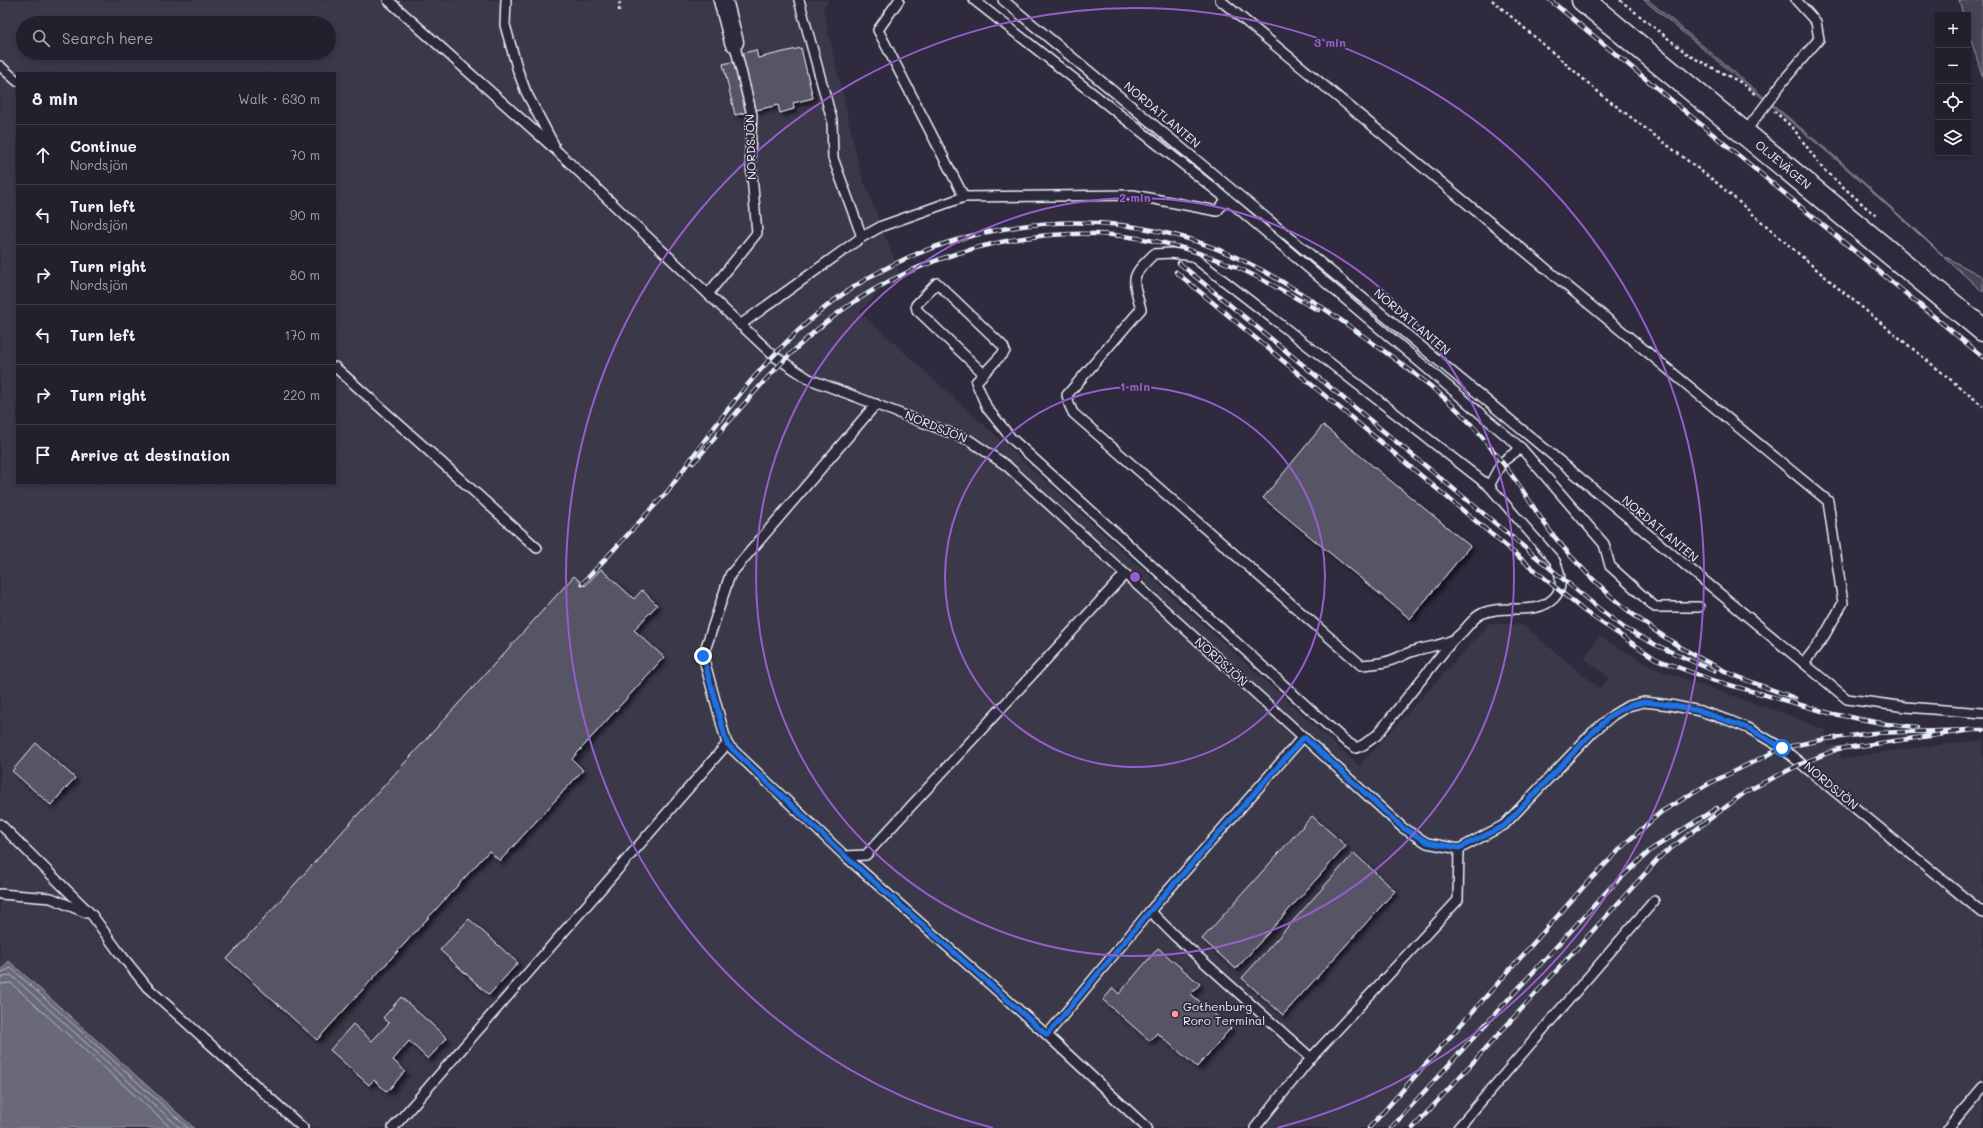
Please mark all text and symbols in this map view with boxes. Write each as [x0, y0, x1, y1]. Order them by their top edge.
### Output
map controls [1935, 12, 1971, 156]
button: + [1935, 12, 1971, 48]
search box [16, 16, 336, 60]
icon: search [30, 27, 52, 49]
text: Search here [62, 28, 153, 48]
text: 3 min [1314, 34, 1346, 50]
button: − [1935, 48, 1971, 84]
street label: NORDATLANTEN [1121, 78, 1204, 151]
button: locate [1935, 84, 1971, 120]
text: 8 min [32, 87, 78, 109]
text: Walk · 630 m [238, 90, 320, 107]
street label: NORDSJÖN [741, 114, 759, 180]
button: layers [1935, 120, 1971, 156]
text: Continue [70, 136, 137, 156]
street label: OLJEVÄGEN [1752, 136, 1815, 192]
icon: ahead [32, 144, 54, 166]
text: 70 m [290, 146, 320, 163]
text: Nordsjön [70, 156, 128, 173]
text: 2 min [1119, 189, 1151, 205]
text: Turn left [70, 196, 135, 216]
icon: left [32, 204, 54, 226]
text: 90 m [290, 206, 320, 223]
text: Nordsjön [70, 216, 128, 233]
text: Turn right [70, 256, 147, 276]
icon: right [32, 264, 54, 286]
text: 80 m [290, 266, 320, 283]
text: Nordsjön [70, 276, 128, 293]
street label: NORDATLANTEN [1371, 285, 1454, 358]
icon: left [32, 324, 54, 346]
text: Turn left [70, 325, 135, 345]
text: 170 m [284, 326, 320, 343]
text: 1 min [1120, 378, 1150, 394]
icon: right [32, 384, 54, 406]
text: Turn right [70, 385, 147, 405]
text: 220 m [283, 386, 320, 403]
street label: NORDSJÖN [903, 406, 970, 446]
icon: arrive [32, 444, 54, 466]
text: Arrive at destination [70, 445, 230, 465]
street label: NORDATLANTEN [1619, 492, 1702, 565]
centre of rings [1128, 570, 1142, 584]
street label: NORDSJÖN [1192, 633, 1252, 689]
route end [694, 647, 712, 665]
route start [1773, 739, 1791, 757]
street label: NORDSJÖN [1801, 758, 1862, 813]
place label: Gothenburg Roro Terminal [1183, 998, 1265, 1028]
marker: Gothenburg Roro Terminal [1170, 1009, 1180, 1019]

